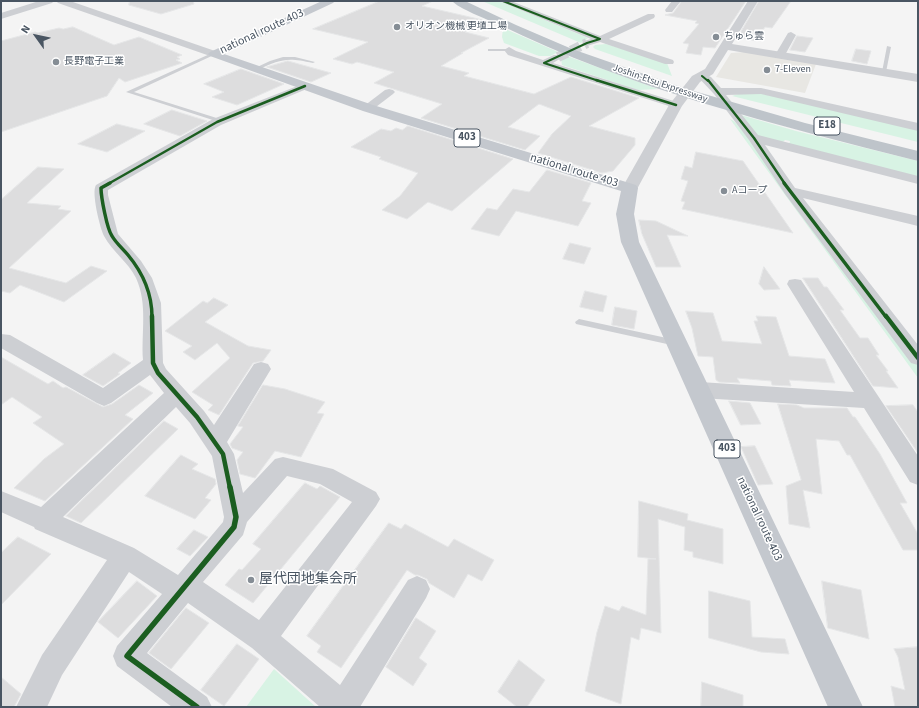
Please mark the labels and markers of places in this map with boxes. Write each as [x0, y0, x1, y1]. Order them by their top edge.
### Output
place label: オリオン機械 更埴工場 [405, 21, 507, 33]
marker: オリオン機械 更埴工場 [392, 22, 402, 32]
place label: ちゅら雲 [724, 31, 764, 43]
marker: ちゅら雲 [711, 32, 721, 42]
place label: 長野電子工業 [64, 56, 124, 68]
marker: 長野電子工業 [51, 57, 61, 67]
place label: 7-Eleven [775, 64, 811, 76]
marker: 7-Eleven [762, 65, 772, 75]
place label: Aコープ [732, 185, 767, 197]
marker: Aコープ [719, 186, 729, 196]
place label: 屋代団地集会所 [259, 572, 357, 588]
marker: 屋代団地集会所 [246, 575, 256, 585]

